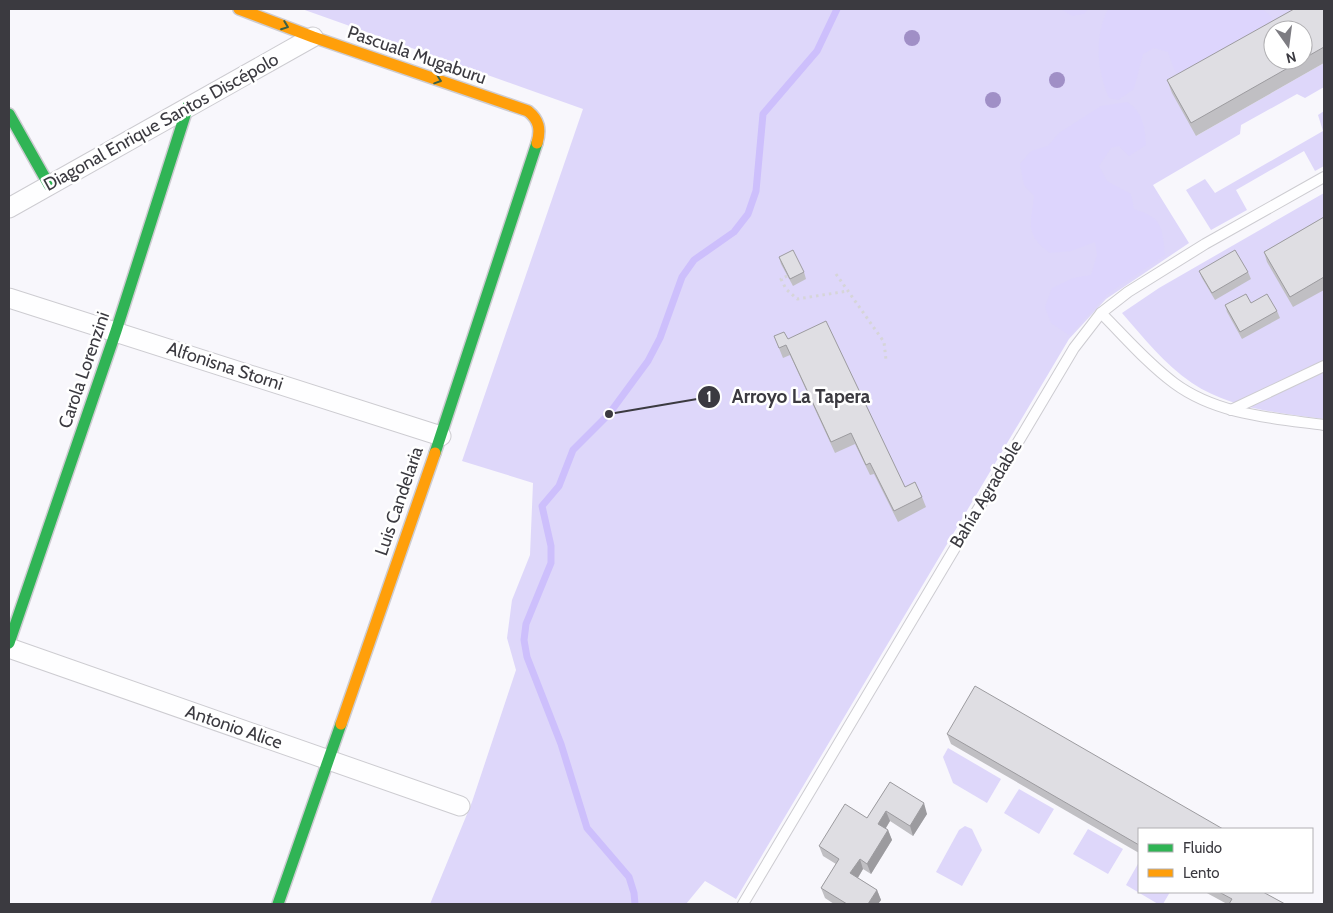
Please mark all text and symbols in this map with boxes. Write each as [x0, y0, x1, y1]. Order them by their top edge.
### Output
one-way arrow [280, 20, 289, 30]
north arrow [1263, 20, 1313, 70]
street label: Pascuala Mugaburu [345, 21, 489, 89]
street label: Diagonal Enrique Santos Discépolo [40, 48, 282, 196]
text: N [1284, 48, 1298, 68]
one-way arrow [433, 75, 442, 85]
street label: Carola Lorenzini [54, 309, 114, 431]
street label: Alfonisna Storni [164, 337, 286, 395]
callout: Arroyo La Tapera [697, 380, 880, 414]
text: Arroyo La Tapera [732, 385, 871, 408]
text: 1 [706, 388, 712, 406]
street label: Bahía Agradable [945, 436, 1027, 552]
street label: Luis Candelaria [370, 443, 428, 558]
street label: Antonio Alice [183, 700, 285, 754]
legend [1138, 828, 1313, 893]
text: Fluido [1183, 839, 1222, 857]
text: Lento [1183, 864, 1220, 882]

